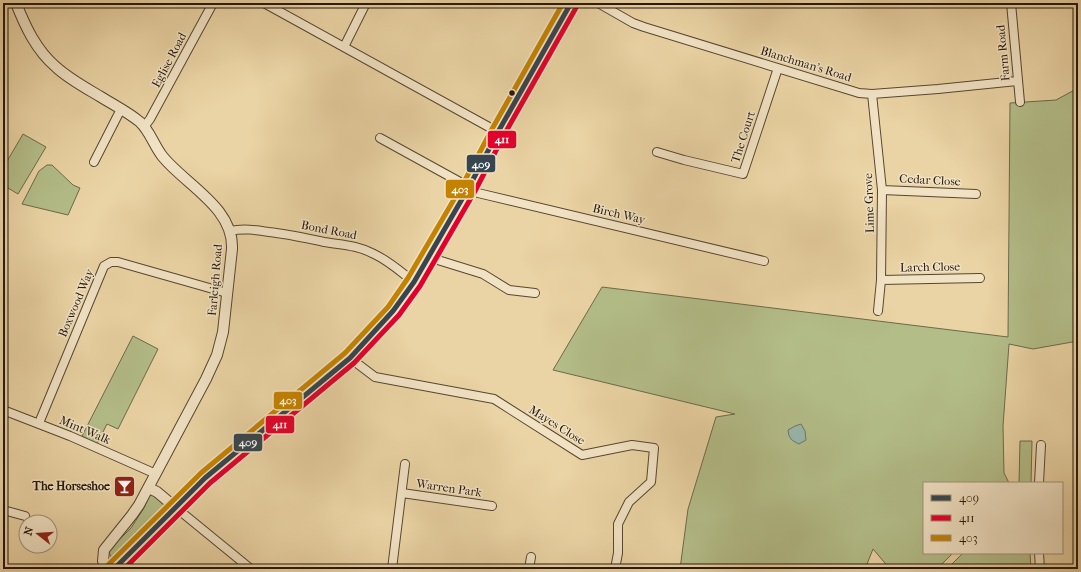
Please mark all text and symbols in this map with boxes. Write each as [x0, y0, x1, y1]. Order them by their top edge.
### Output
street label: Farm Road [994, 24, 1012, 82]
street label: Eglise Road [149, 30, 190, 90]
street label: Blanchman's Road [759, 44, 854, 85]
unlabelled marker [507, 88, 517, 98]
street label: The Court [728, 109, 758, 165]
line badge: 411 [487, 130, 517, 149]
text: 411 [494, 133, 509, 146]
line badge: 409 [466, 154, 496, 173]
text: 409 [471, 158, 490, 171]
street label: Cedar Close [899, 171, 961, 189]
street label: Lime Grove [861, 173, 877, 233]
line badge: 403 [445, 179, 475, 199]
text: 403 [450, 183, 469, 196]
street label: Birch Way [591, 201, 647, 227]
street label: Bond Road [300, 218, 359, 242]
street label: Farleigh Road [205, 243, 225, 316]
street label: Larch Close [900, 259, 960, 275]
street label: Boxwood Way [55, 266, 97, 339]
line badge: 403 [273, 391, 303, 410]
text: 403 [278, 394, 297, 407]
street label: Mayes Close [527, 402, 588, 448]
street label: Mint Walk [57, 413, 113, 447]
line badge: 411 [265, 415, 295, 434]
text: 411 [272, 418, 287, 431]
line badge: 409 [233, 433, 263, 452]
text: 409 [238, 436, 257, 449]
bar icon: The Horseshoe [112, 473, 138, 499]
street label: Warren Park [414, 476, 483, 500]
place label: The Horseshoe [32, 479, 110, 493]
legend [923, 482, 1063, 554]
text: 409 [959, 491, 979, 505]
text: 411 [959, 511, 975, 525]
north arrow [18, 514, 58, 554]
text: N [21, 525, 37, 537]
text: 403 [959, 531, 978, 545]

